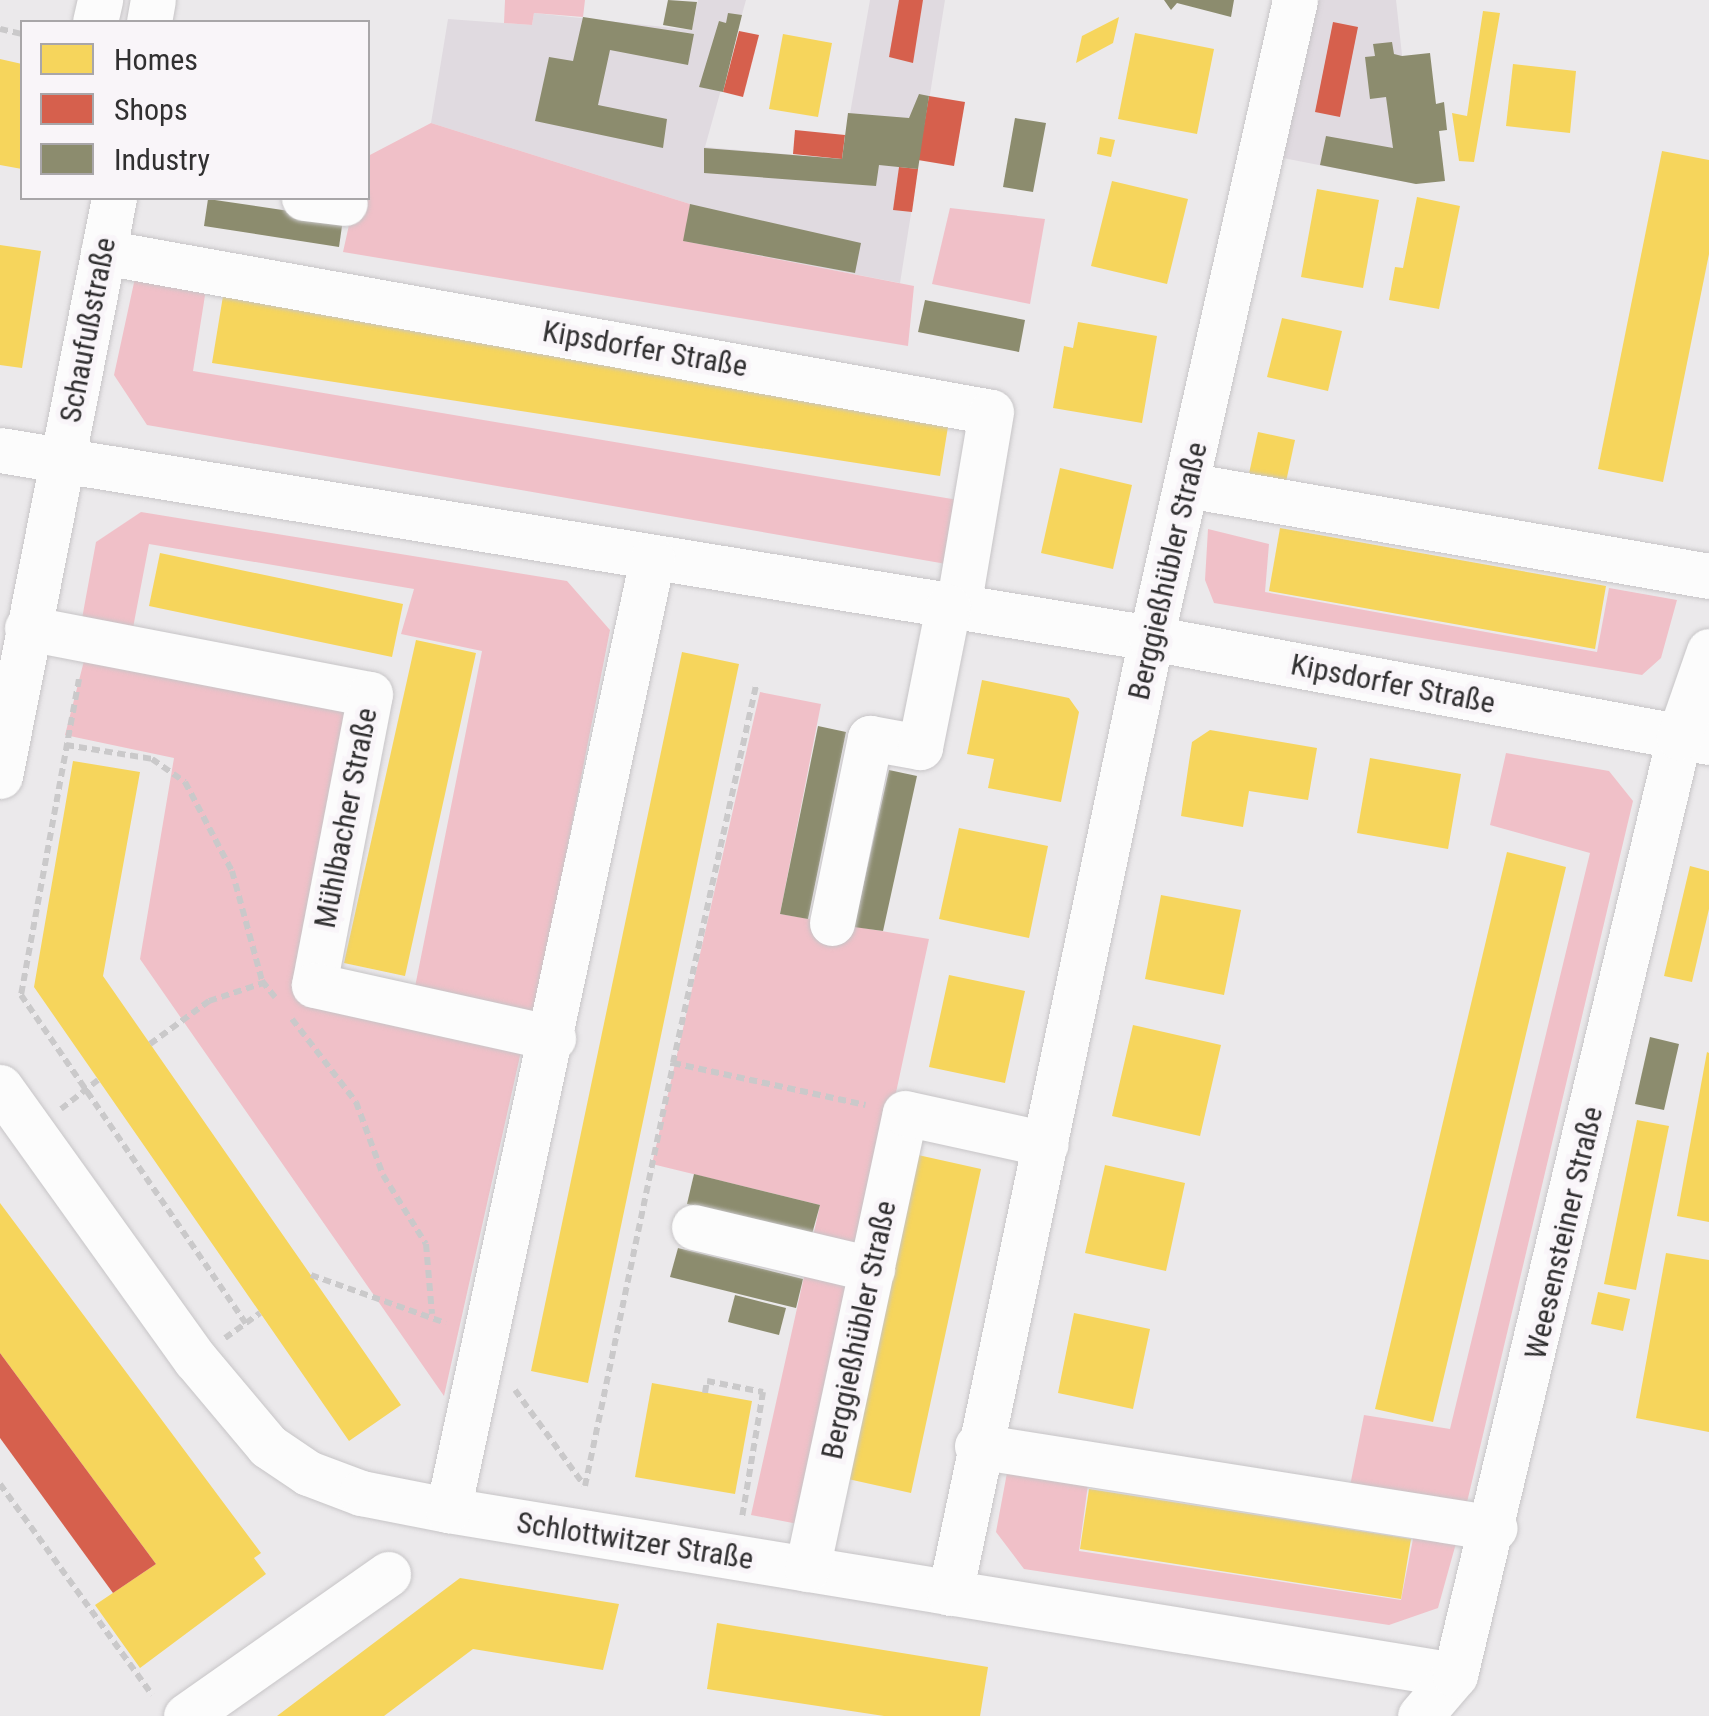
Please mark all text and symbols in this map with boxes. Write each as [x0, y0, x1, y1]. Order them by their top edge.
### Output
legend [20, 20, 370, 200]
text: Homes [114, 42, 198, 77]
text: Shops [114, 92, 188, 127]
text: Industry [114, 142, 210, 177]
street label: Schaufußstraße [52, 234, 124, 426]
street label: Kipsdorfer Straße [540, 313, 750, 385]
street label: Berggießhübler Straße [1121, 439, 1215, 703]
street label: Kipsdorfer Straße [1288, 647, 1498, 721]
street label: Mühlbacher Straße [307, 705, 385, 931]
street label: Weesensteiner Straße [1517, 1103, 1611, 1363]
street label: Berggießhübler Straße [814, 1197, 904, 1463]
street label: Schlottwitzer Straße [514, 1505, 756, 1577]

